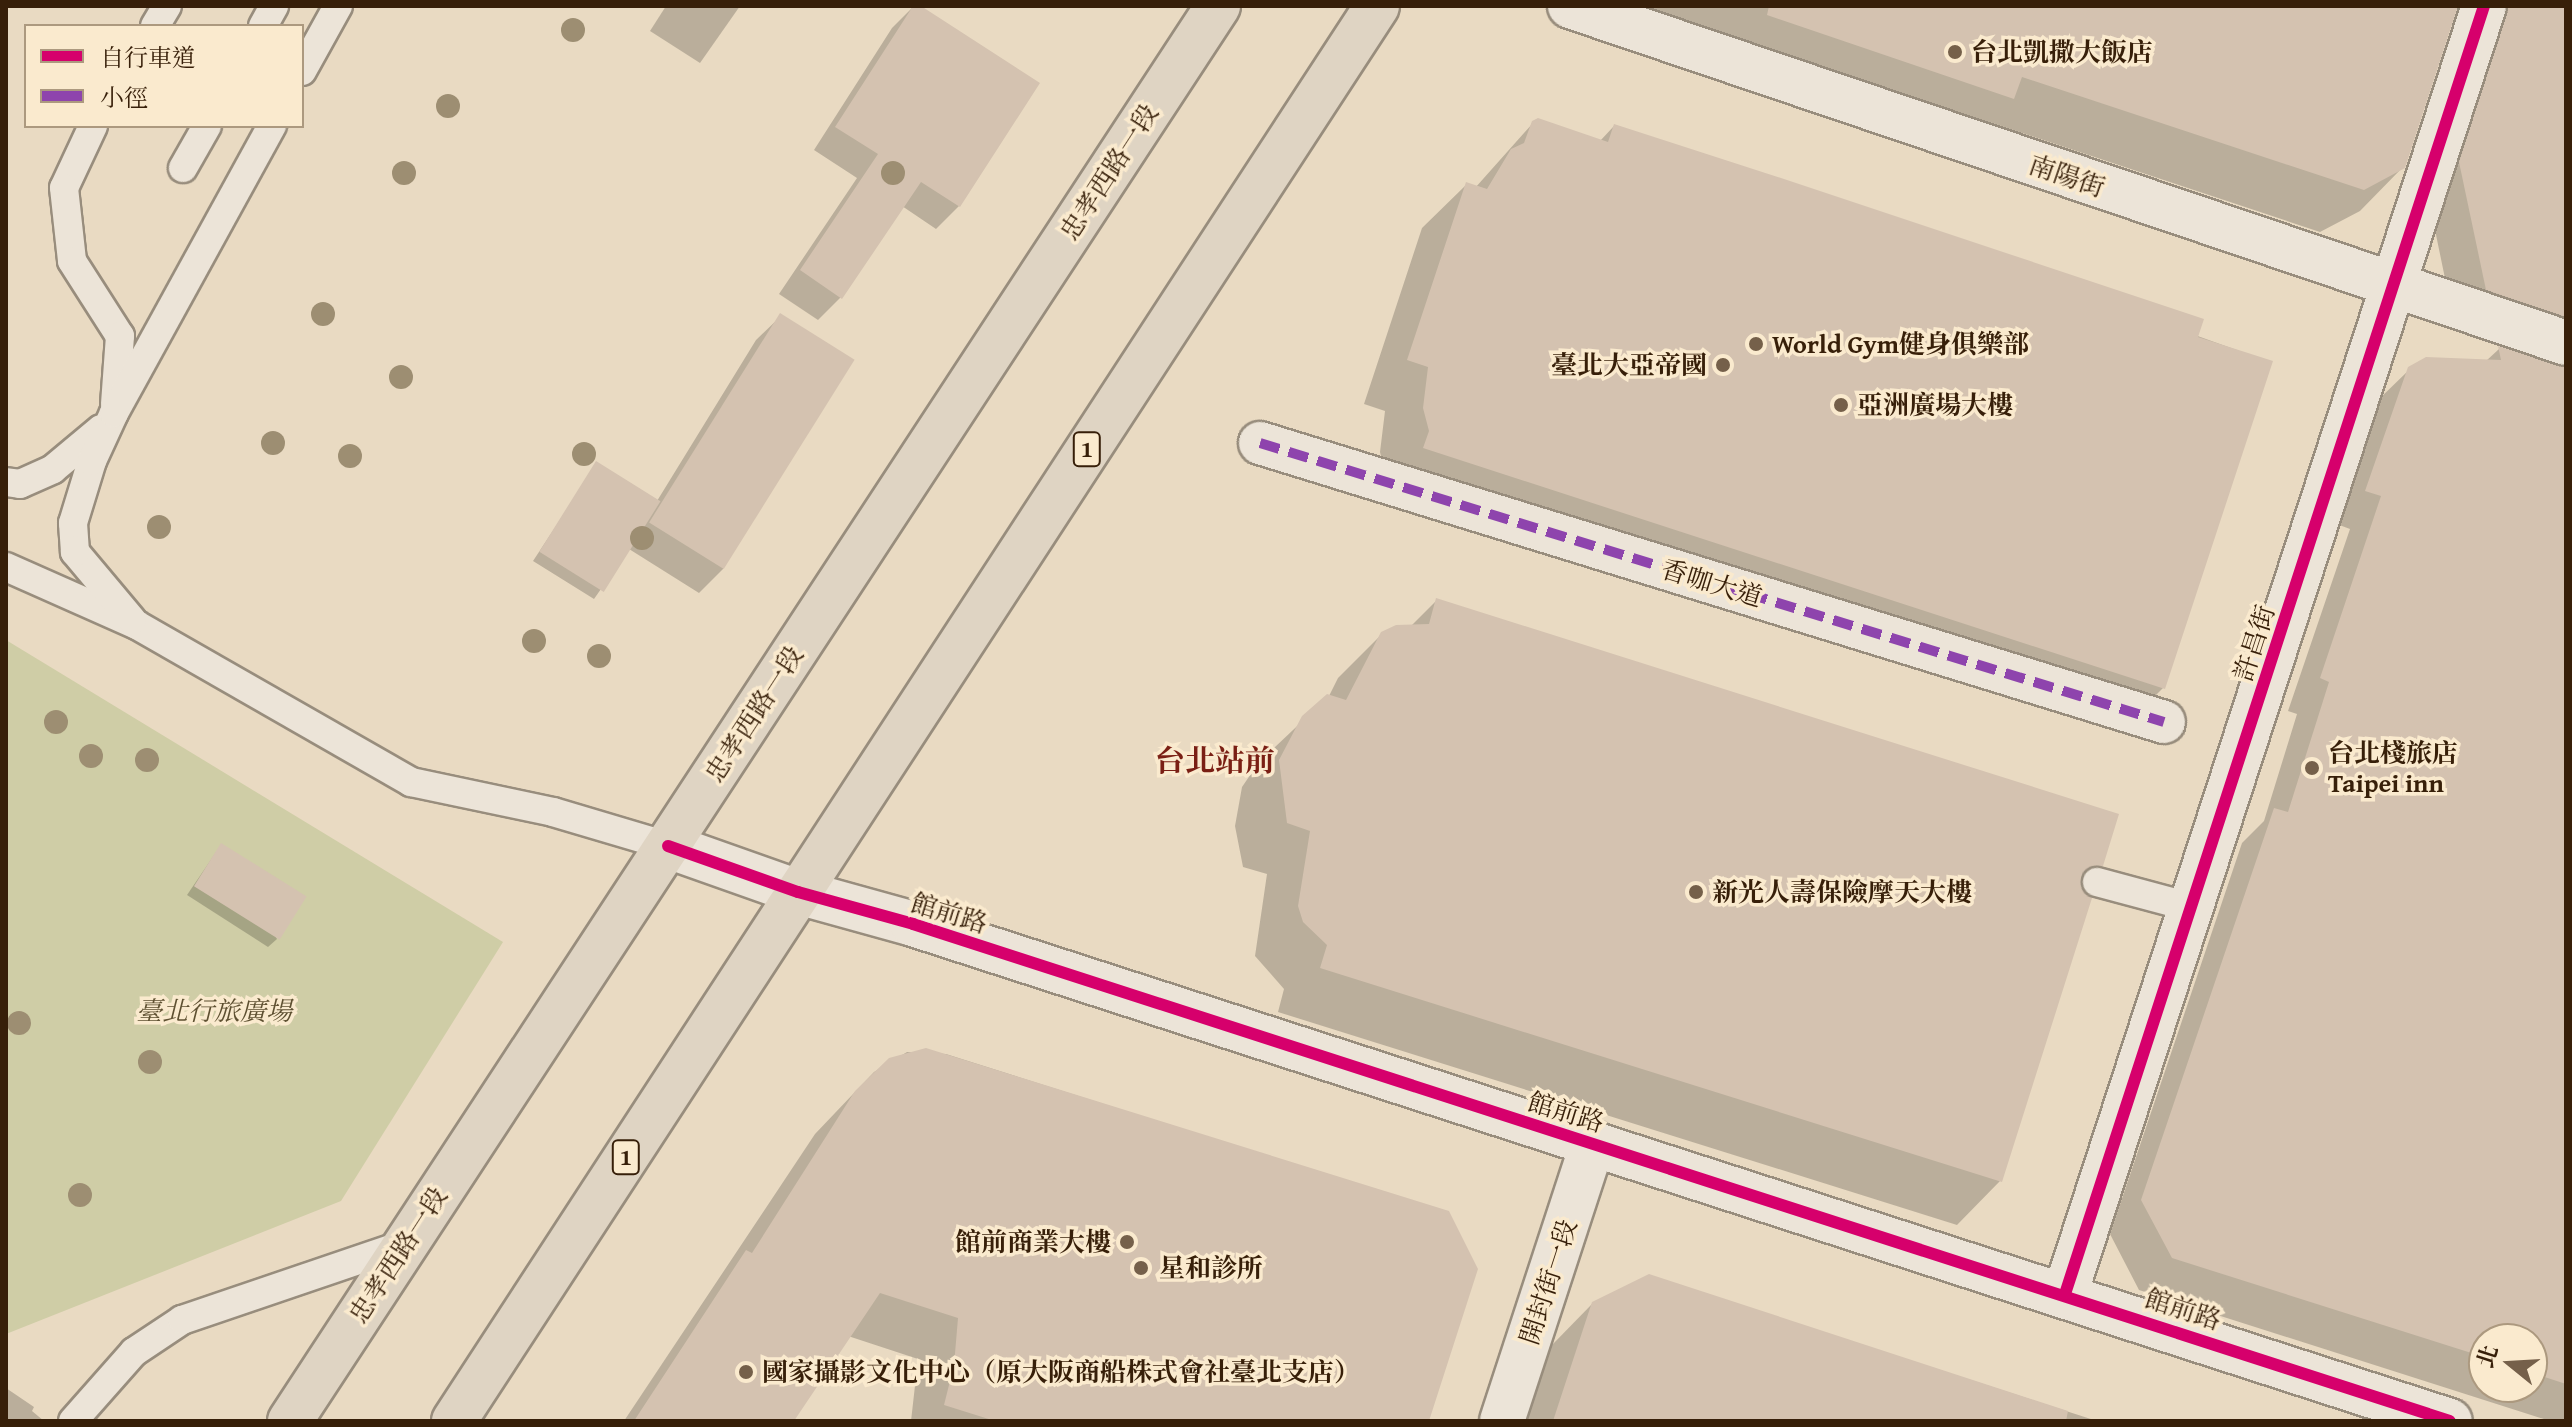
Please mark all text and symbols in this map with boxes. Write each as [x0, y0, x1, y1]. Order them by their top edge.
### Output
legend [24, 24, 304, 128]
place label: 台北凱撒大飯店 [1971, 36, 2153, 68]
text: 自行車道 [100, 40, 196, 75]
marker: 台北凱撒大飯店 [1946, 43, 1964, 61]
text: 小徑 [100, 80, 148, 115]
street label: 忠孝西路一段 [1053, 98, 1165, 246]
street label: 南陽街 [2025, 149, 2109, 203]
place label: World Gym健身俱樂部 [1772, 328, 2029, 360]
marker: World Gym健身俱樂部 [1747, 335, 1765, 353]
place label: 臺北大亞帝國 [1551, 349, 1707, 381]
marker: 臺北大亞帝國 [1714, 356, 1732, 374]
place label: 亞洲廣場大樓 [1857, 389, 2013, 421]
marker: 亞洲廣場大樓 [1832, 396, 1850, 414]
road number: 1 [1071, 429, 1103, 469]
street label: 香咖大道 [1658, 553, 1766, 613]
street label: 許昌街 [2227, 601, 2281, 685]
street label: 忠孝西路一段 [698, 640, 810, 788]
place label: 台北棧旅店 Taipei inn [2328, 737, 2458, 798]
district label: 台北站前 [1155, 742, 1275, 778]
marker: 台北棧旅店 Taipei inn [2303, 759, 2321, 777]
place label: 新光人壽保險摩天大樓 [1712, 876, 1972, 908]
marker: 新光人壽保險摩天大樓 [1687, 883, 1705, 901]
street label: 館前路 [907, 887, 991, 939]
park label: 臺北行旅廣場 [136, 995, 292, 1027]
street label: 館前路 [1524, 1086, 1608, 1138]
road number: 1 [610, 1137, 642, 1177]
street label: 忠孝西路一段 [342, 1181, 454, 1329]
street label: 開封街一段 [1513, 1215, 1583, 1349]
place label: 館前商業大樓 [955, 1226, 1111, 1258]
marker: 館前商業大樓 [1118, 1233, 1136, 1251]
place label: 星和診所 [1159, 1252, 1263, 1284]
marker: 星和診所 [1130, 1257, 1152, 1279]
street label: 館前路 [2141, 1282, 2225, 1336]
north arrow [2468, 1323, 2548, 1403]
text: 北 [2468, 1341, 2506, 1372]
place label: 國家攝影文化中心（原大阪商船株式會社臺北支店） [762, 1356, 1360, 1388]
marker: 國家攝影文化中心（原大阪商船株式會社臺北支店） [737, 1363, 755, 1381]

